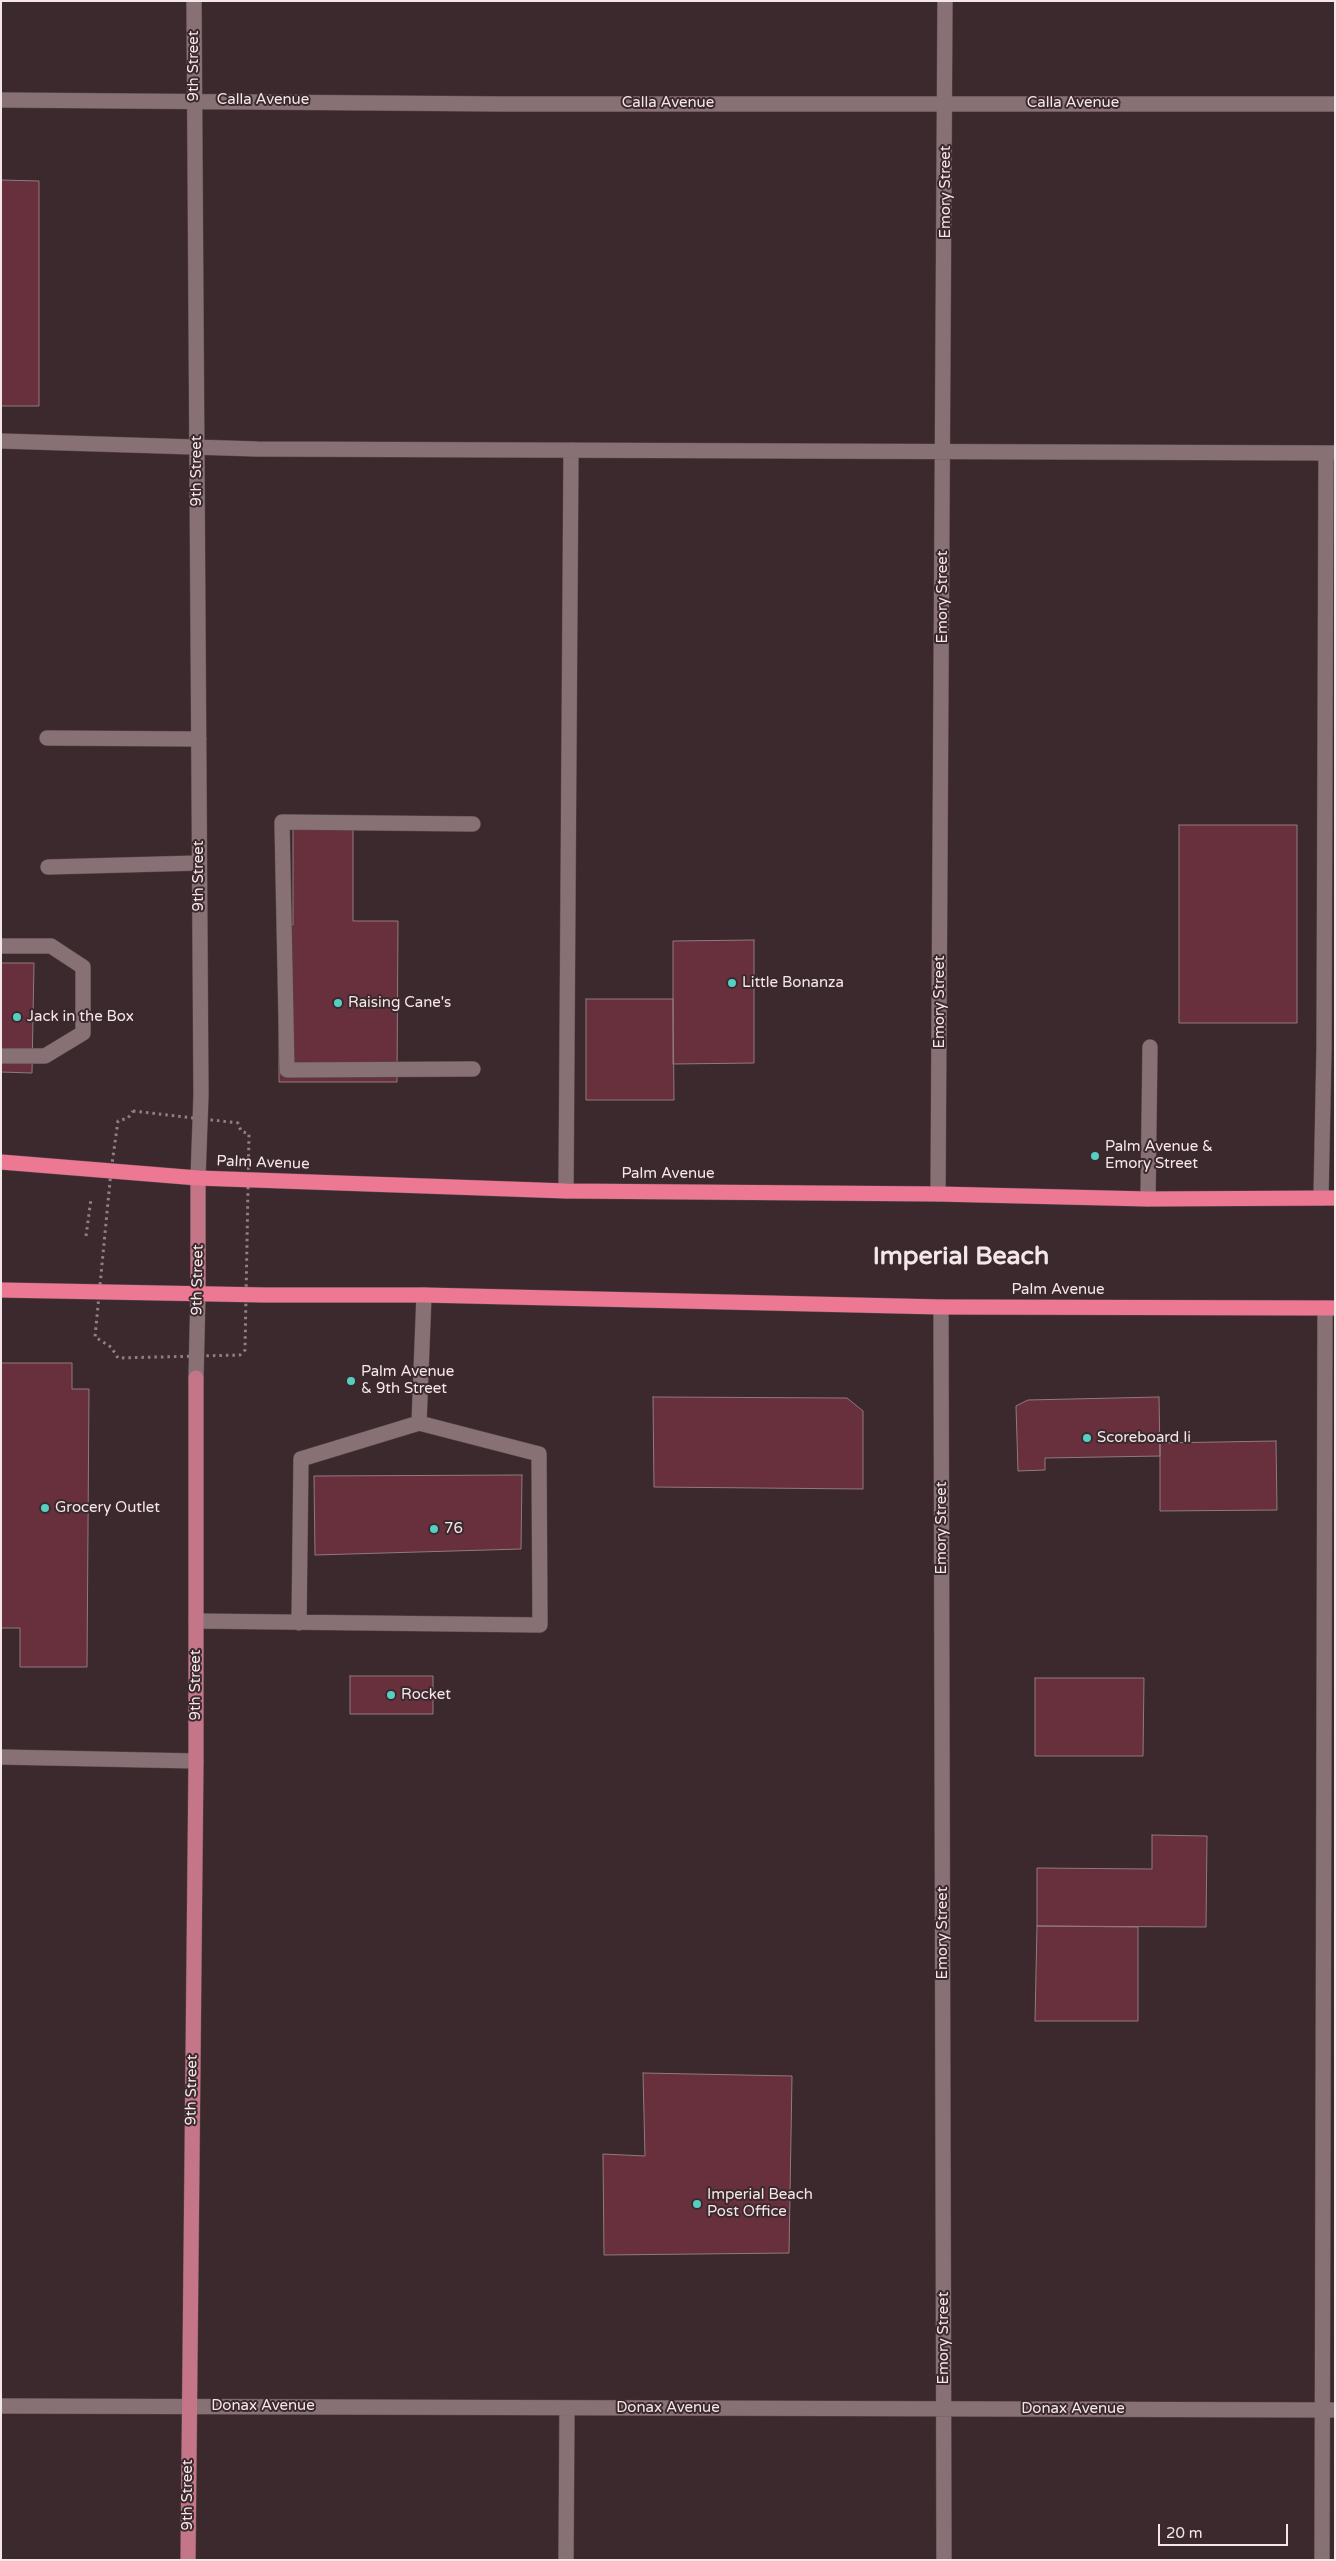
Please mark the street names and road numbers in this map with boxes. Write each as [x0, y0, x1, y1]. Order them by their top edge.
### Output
street label: 9th Street [185, 30, 203, 102]
street label: Calla Avenue [217, 91, 309, 109]
street label: Calla Avenue [622, 94, 714, 112]
street label: Calla Avenue [1027, 94, 1119, 112]
street label: Emory Street [937, 146, 955, 238]
street label: 9th Street [188, 435, 206, 507]
street label: Emory Street [934, 551, 952, 643]
street label: 9th Street [190, 840, 208, 912]
street label: Emory Street [931, 956, 949, 1048]
street label: Palm Avenue [216, 1152, 310, 1174]
street label: Palm Avenue [621, 1165, 715, 1183]
street label: 9th Street [188, 1244, 208, 1316]
street label: Palm Avenue [1011, 1281, 1105, 1299]
street label: Emory Street [933, 1482, 951, 1574]
street label: 9th Street [187, 1649, 205, 1721]
street label: Emory Street [934, 1887, 952, 1979]
street label: 9th Street [182, 2054, 202, 2126]
street label: Emory Street [935, 2292, 953, 2384]
street label: Donax Avenue [211, 2397, 315, 2415]
street label: Donax Avenue [616, 2399, 720, 2417]
street label: Donax Avenue [1021, 2400, 1125, 2418]
street label: 9th Street [179, 2459, 197, 2531]

